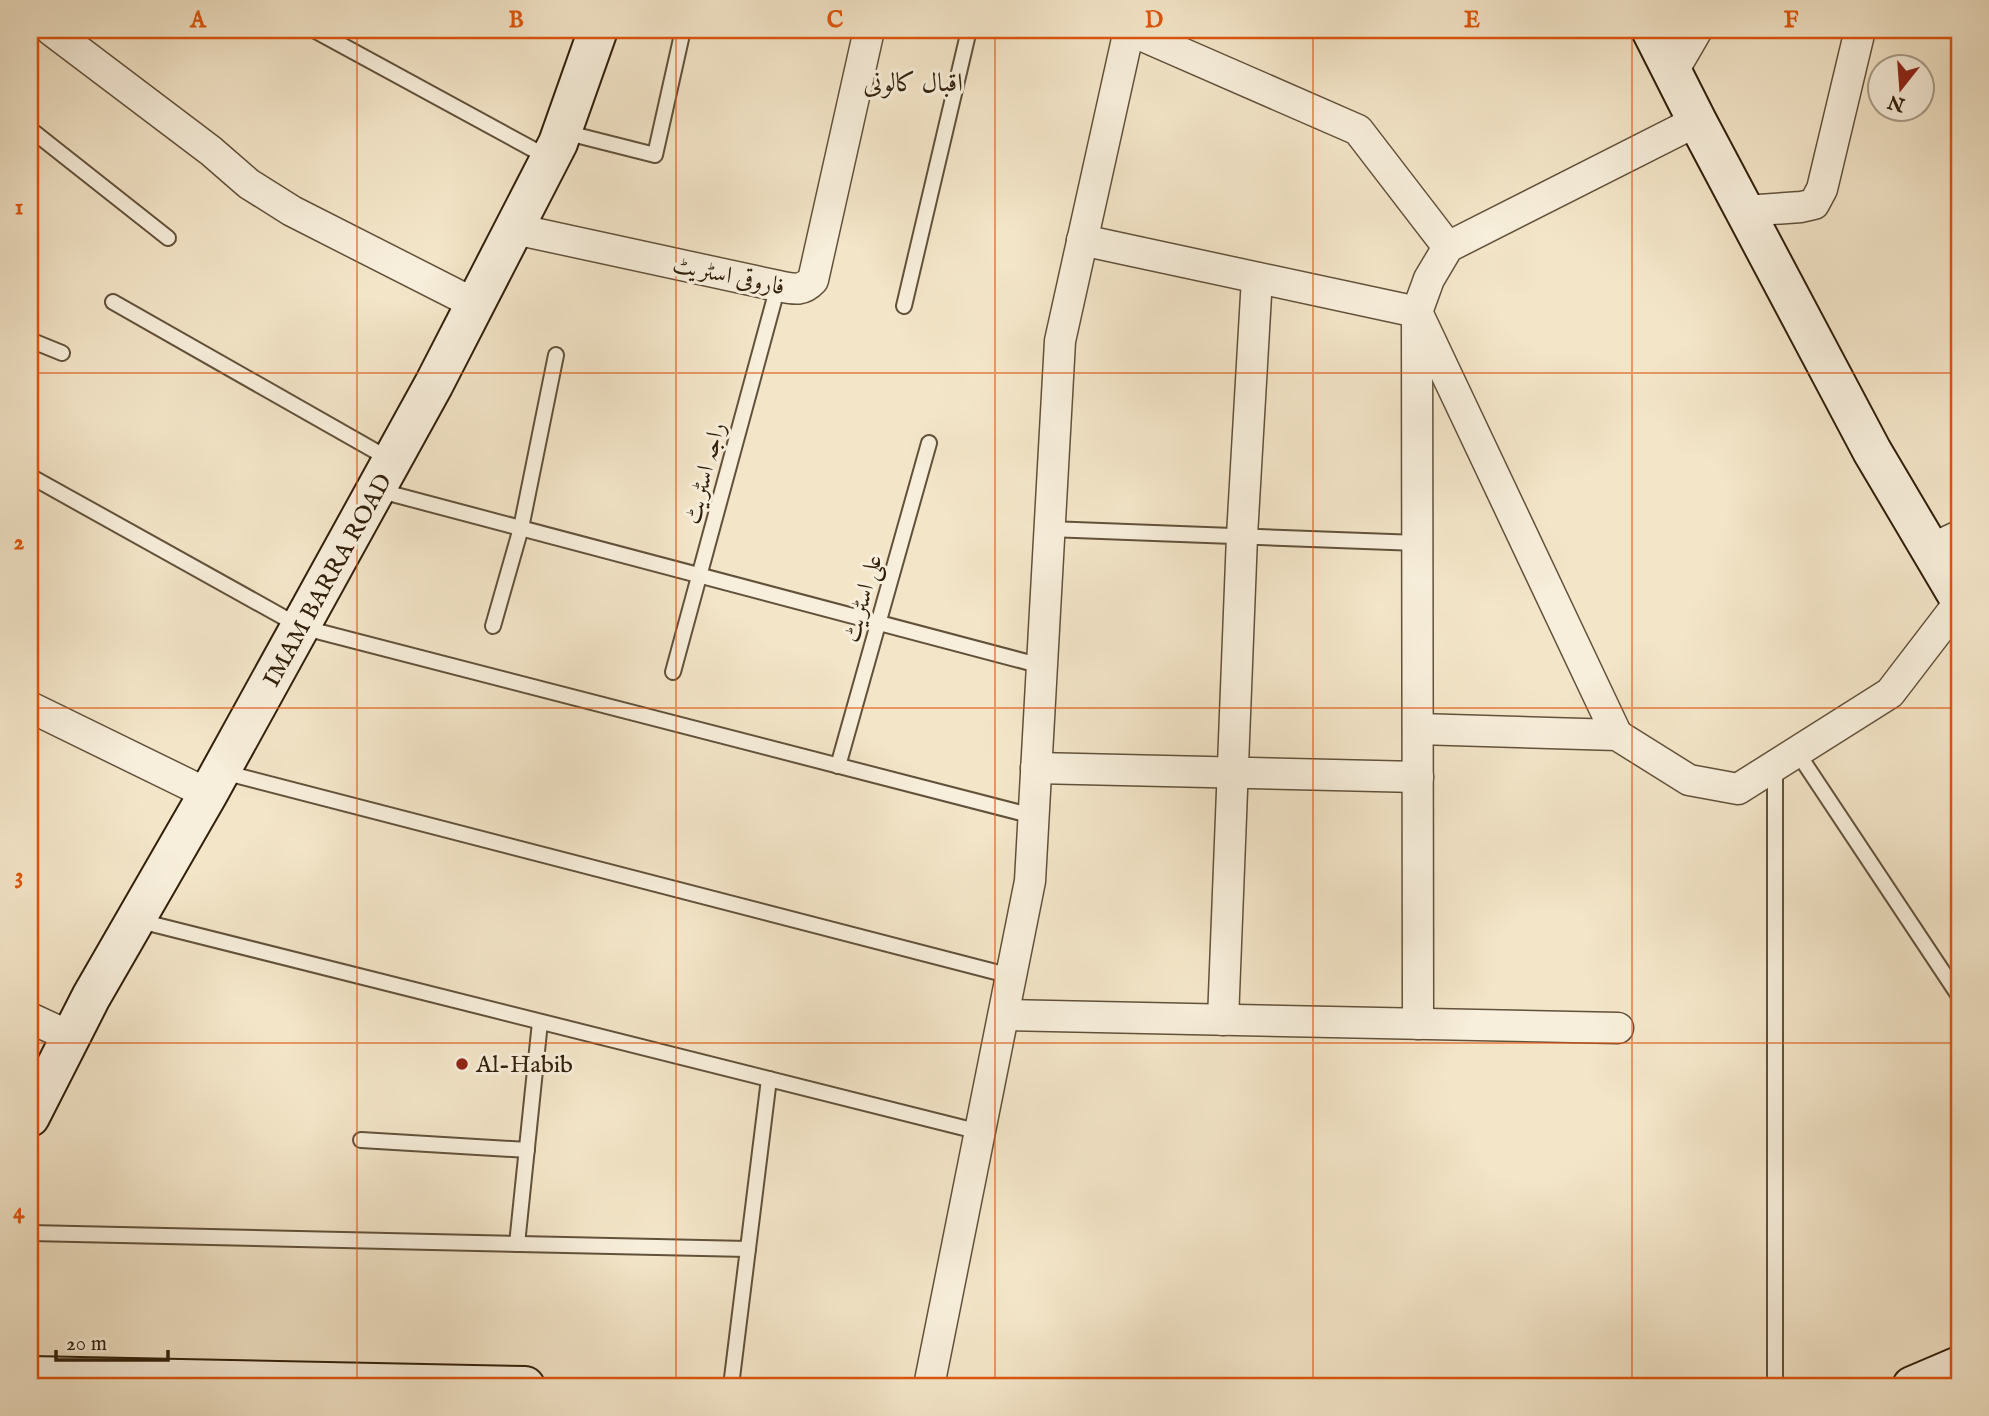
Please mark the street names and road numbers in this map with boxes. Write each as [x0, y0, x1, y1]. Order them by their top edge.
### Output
street label: فاروقی اسٹریٹ [670, 249, 788, 303]
street label: راجہ اسٹریٹ [677, 419, 734, 528]
street label: IMAM BARRA ROAD [257, 469, 400, 693]
street label: علی اسٹریٹ [836, 551, 891, 646]

